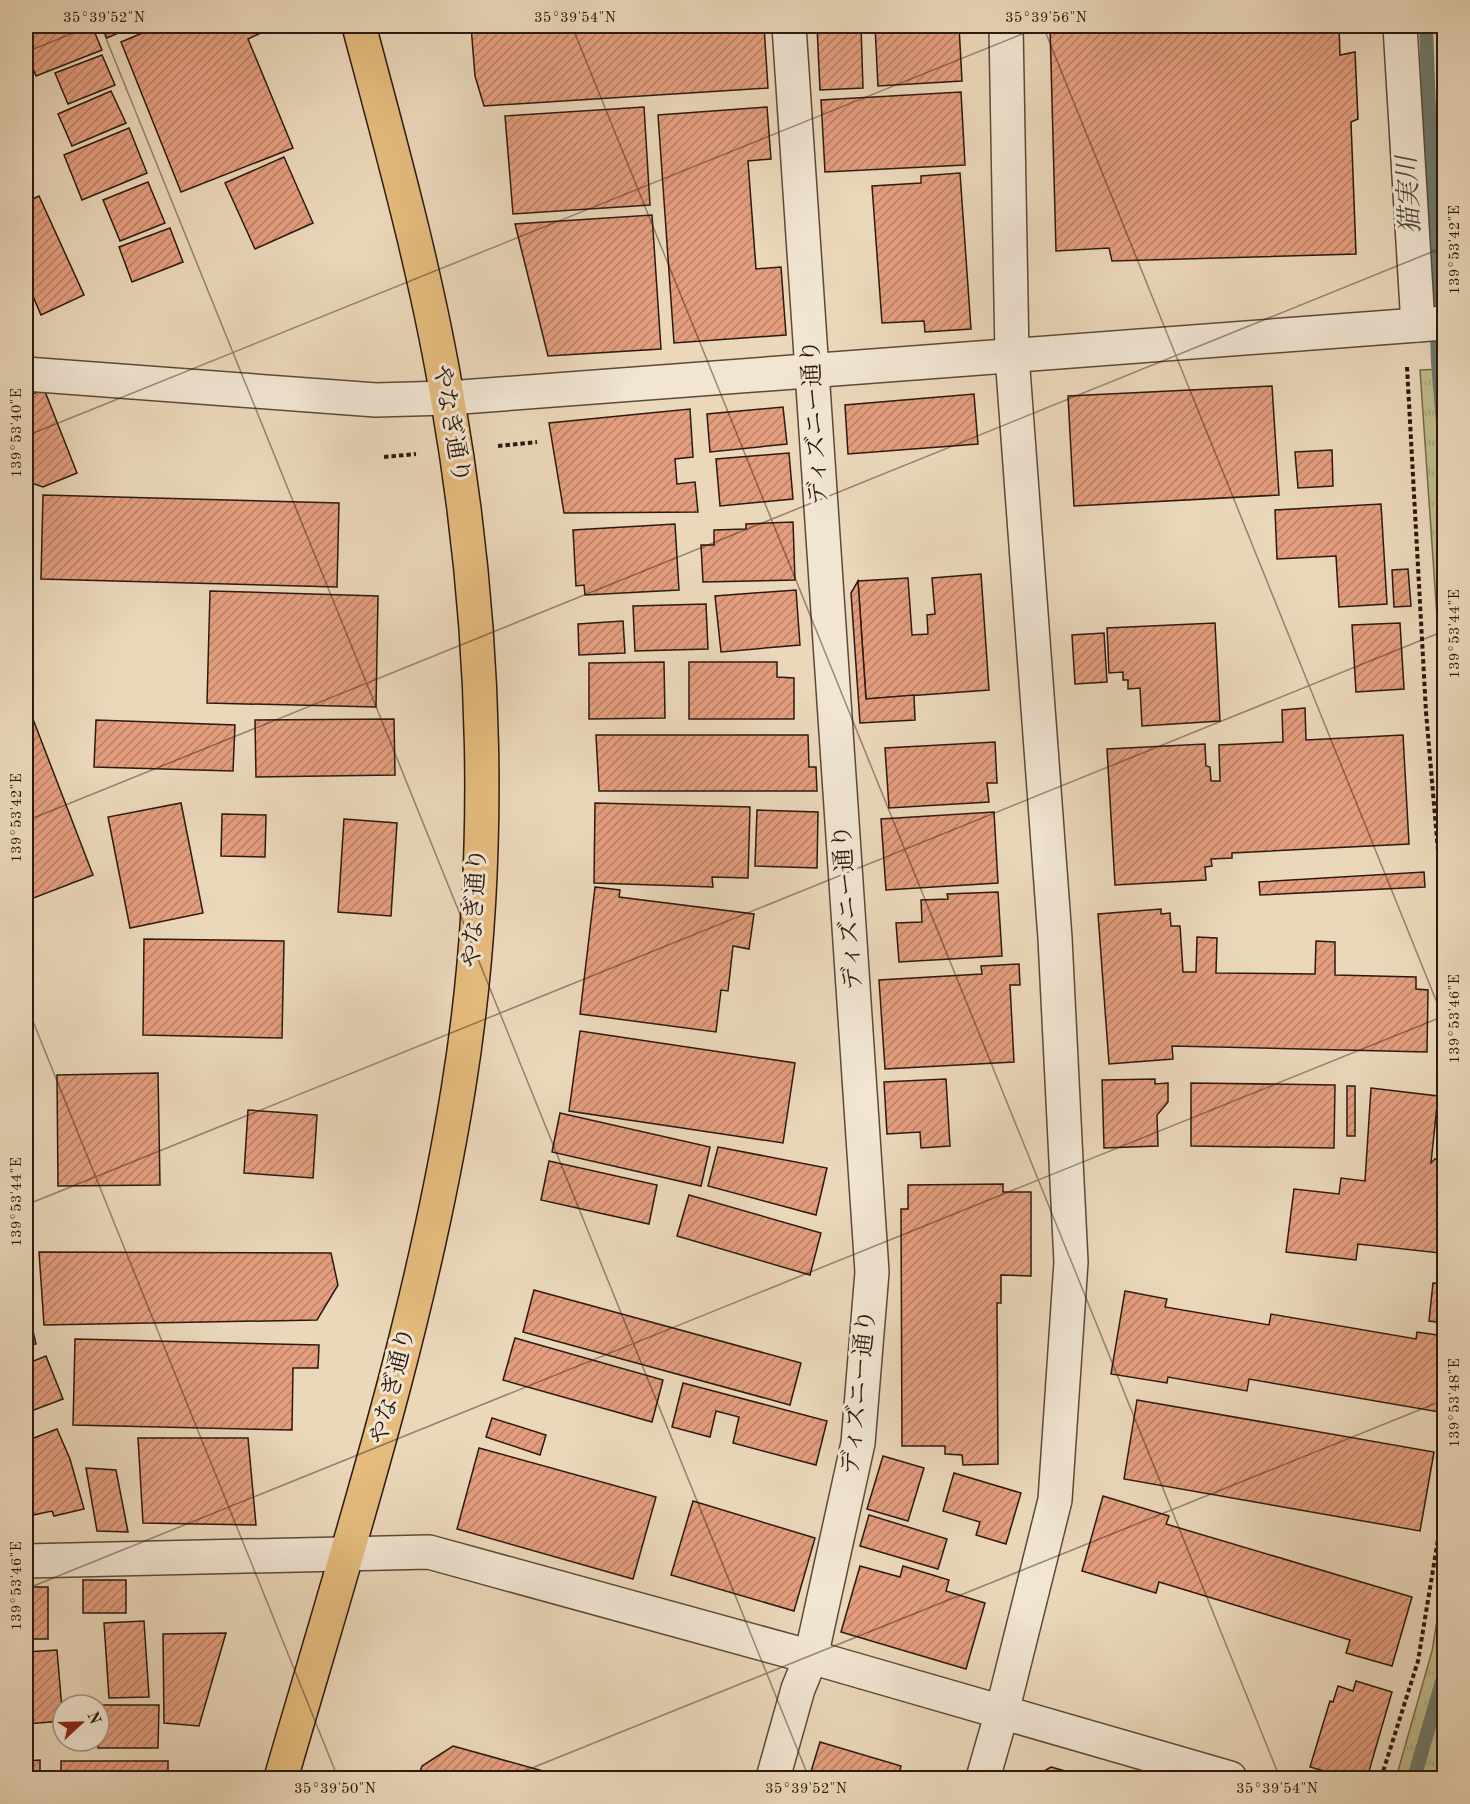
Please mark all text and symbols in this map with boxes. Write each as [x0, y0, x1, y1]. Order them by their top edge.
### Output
text: 35°39'52"N [63, 11, 145, 26]
text: 35°39'54"N [534, 11, 616, 26]
text: 35°39'56"N [1005, 11, 1087, 26]
water label: 猫実川 [1393, 152, 1425, 235]
text: 139°53'42"E [1448, 205, 1463, 295]
street label: ディズニー通り [798, 338, 832, 506]
street label: やなぎ通り [428, 362, 474, 485]
text: 139°53'40"E [10, 388, 25, 478]
text: 139°53'44"E [1448, 589, 1463, 679]
text: 139°53'42"E [10, 773, 25, 863]
street label: ディズニー通り [829, 823, 867, 991]
street label: やなぎ通り [459, 847, 491, 969]
text: 139°53'46"E [1448, 974, 1463, 1064]
text: 139°53'44"E [10, 1157, 25, 1247]
street label: ディズニー通り [837, 1308, 881, 1476]
street label: やなぎ通り [366, 1324, 420, 1447]
text: 139°53'48"E [1448, 1358, 1463, 1448]
text: 139°53'46"E [10, 1541, 25, 1631]
north arrow [51, 1693, 111, 1753]
text: N [83, 1709, 103, 1728]
text: 35°39'50"N [294, 1782, 376, 1797]
text: 35°39'52"N [765, 1782, 847, 1797]
text: 35°39'54"N [1236, 1782, 1318, 1797]

